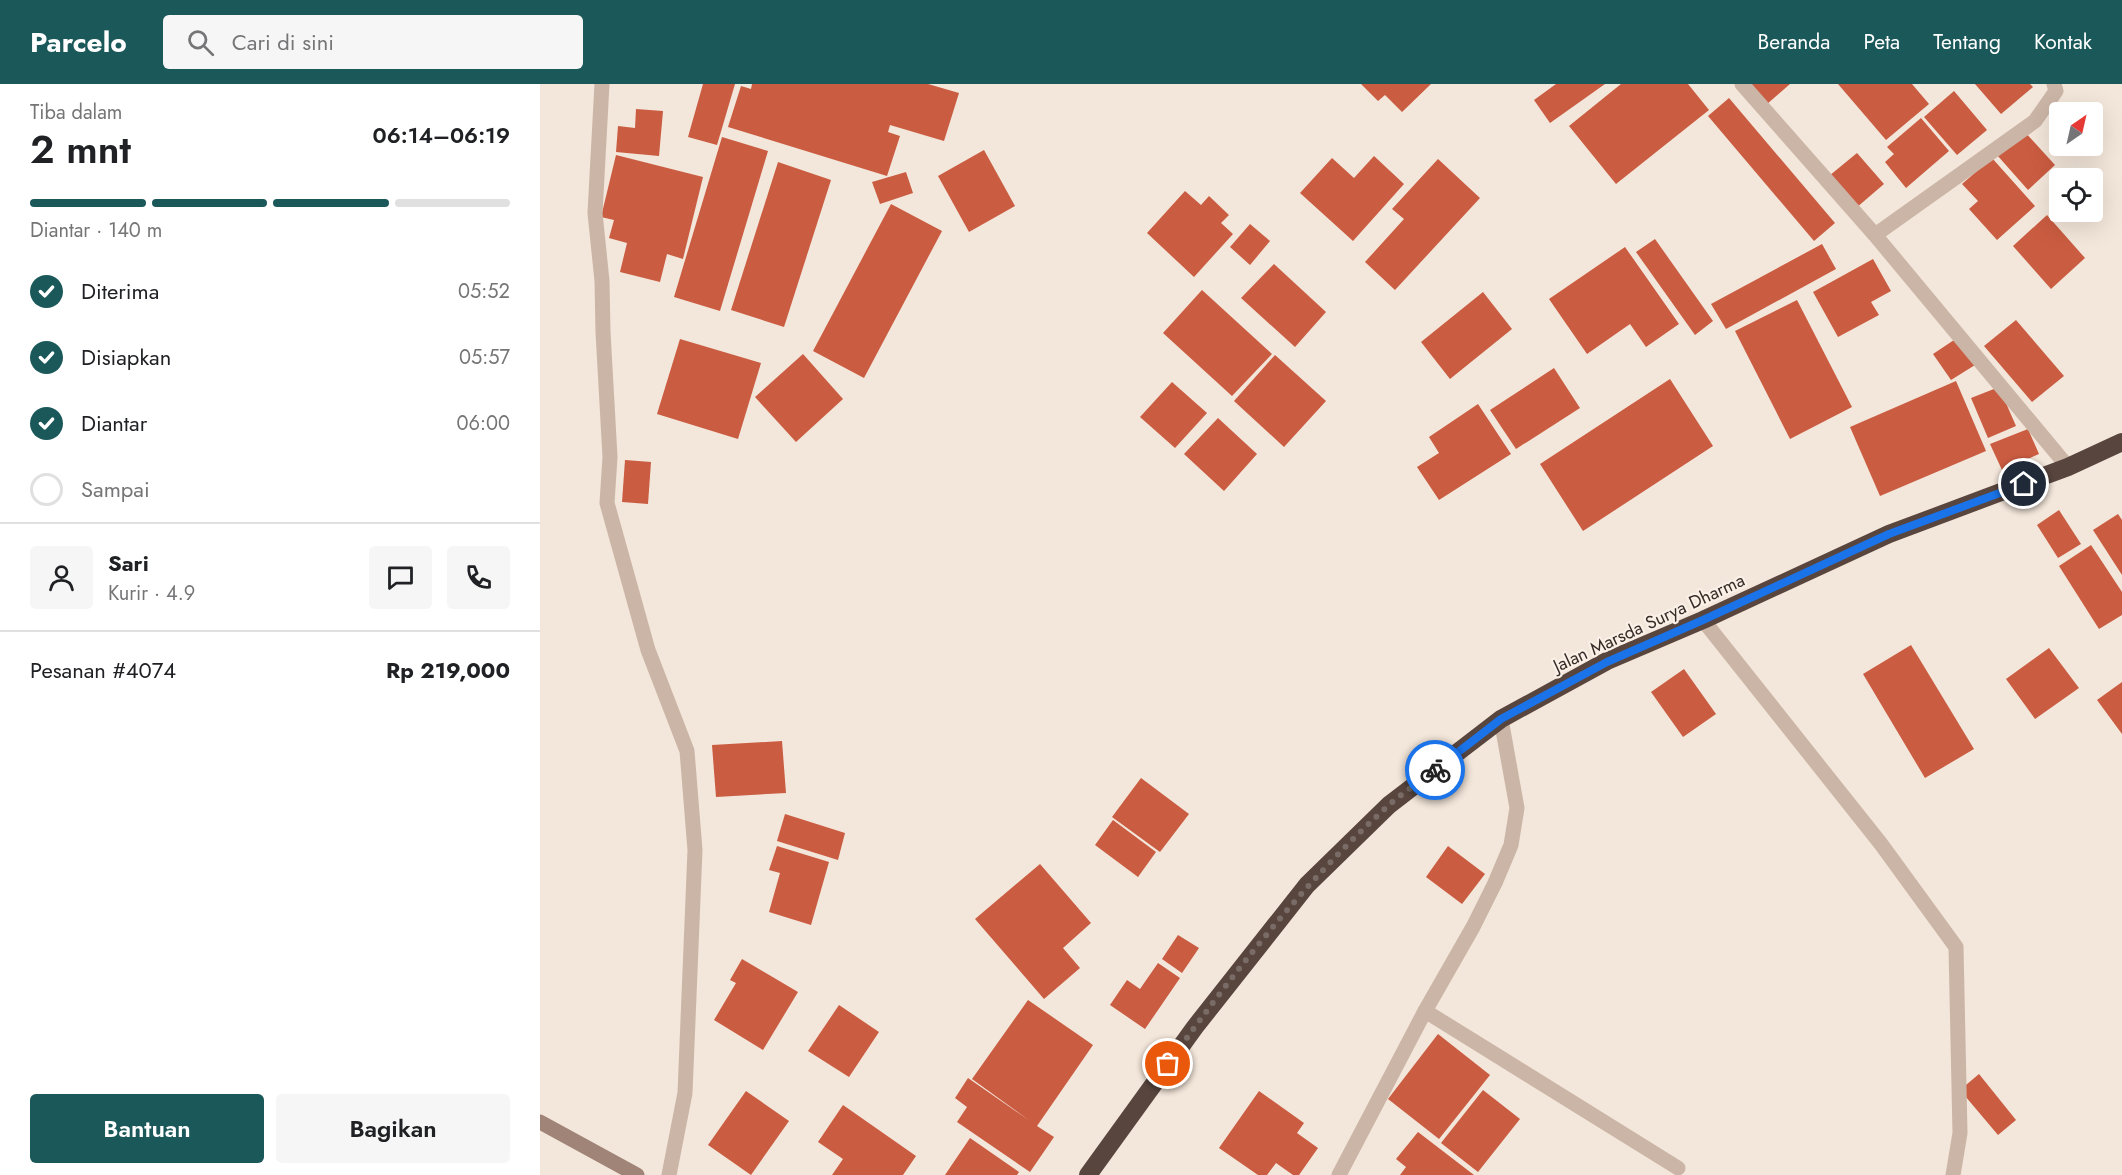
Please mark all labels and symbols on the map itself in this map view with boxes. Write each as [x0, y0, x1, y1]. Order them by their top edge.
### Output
north arrow [2049, 102, 2103, 156]
pin [1998, 458, 2049, 509]
street label: Jalan Marsda Surya Dharma [1547, 567, 1749, 680]
courier [1405, 740, 1465, 800]
pin [1142, 1038, 1193, 1089]

